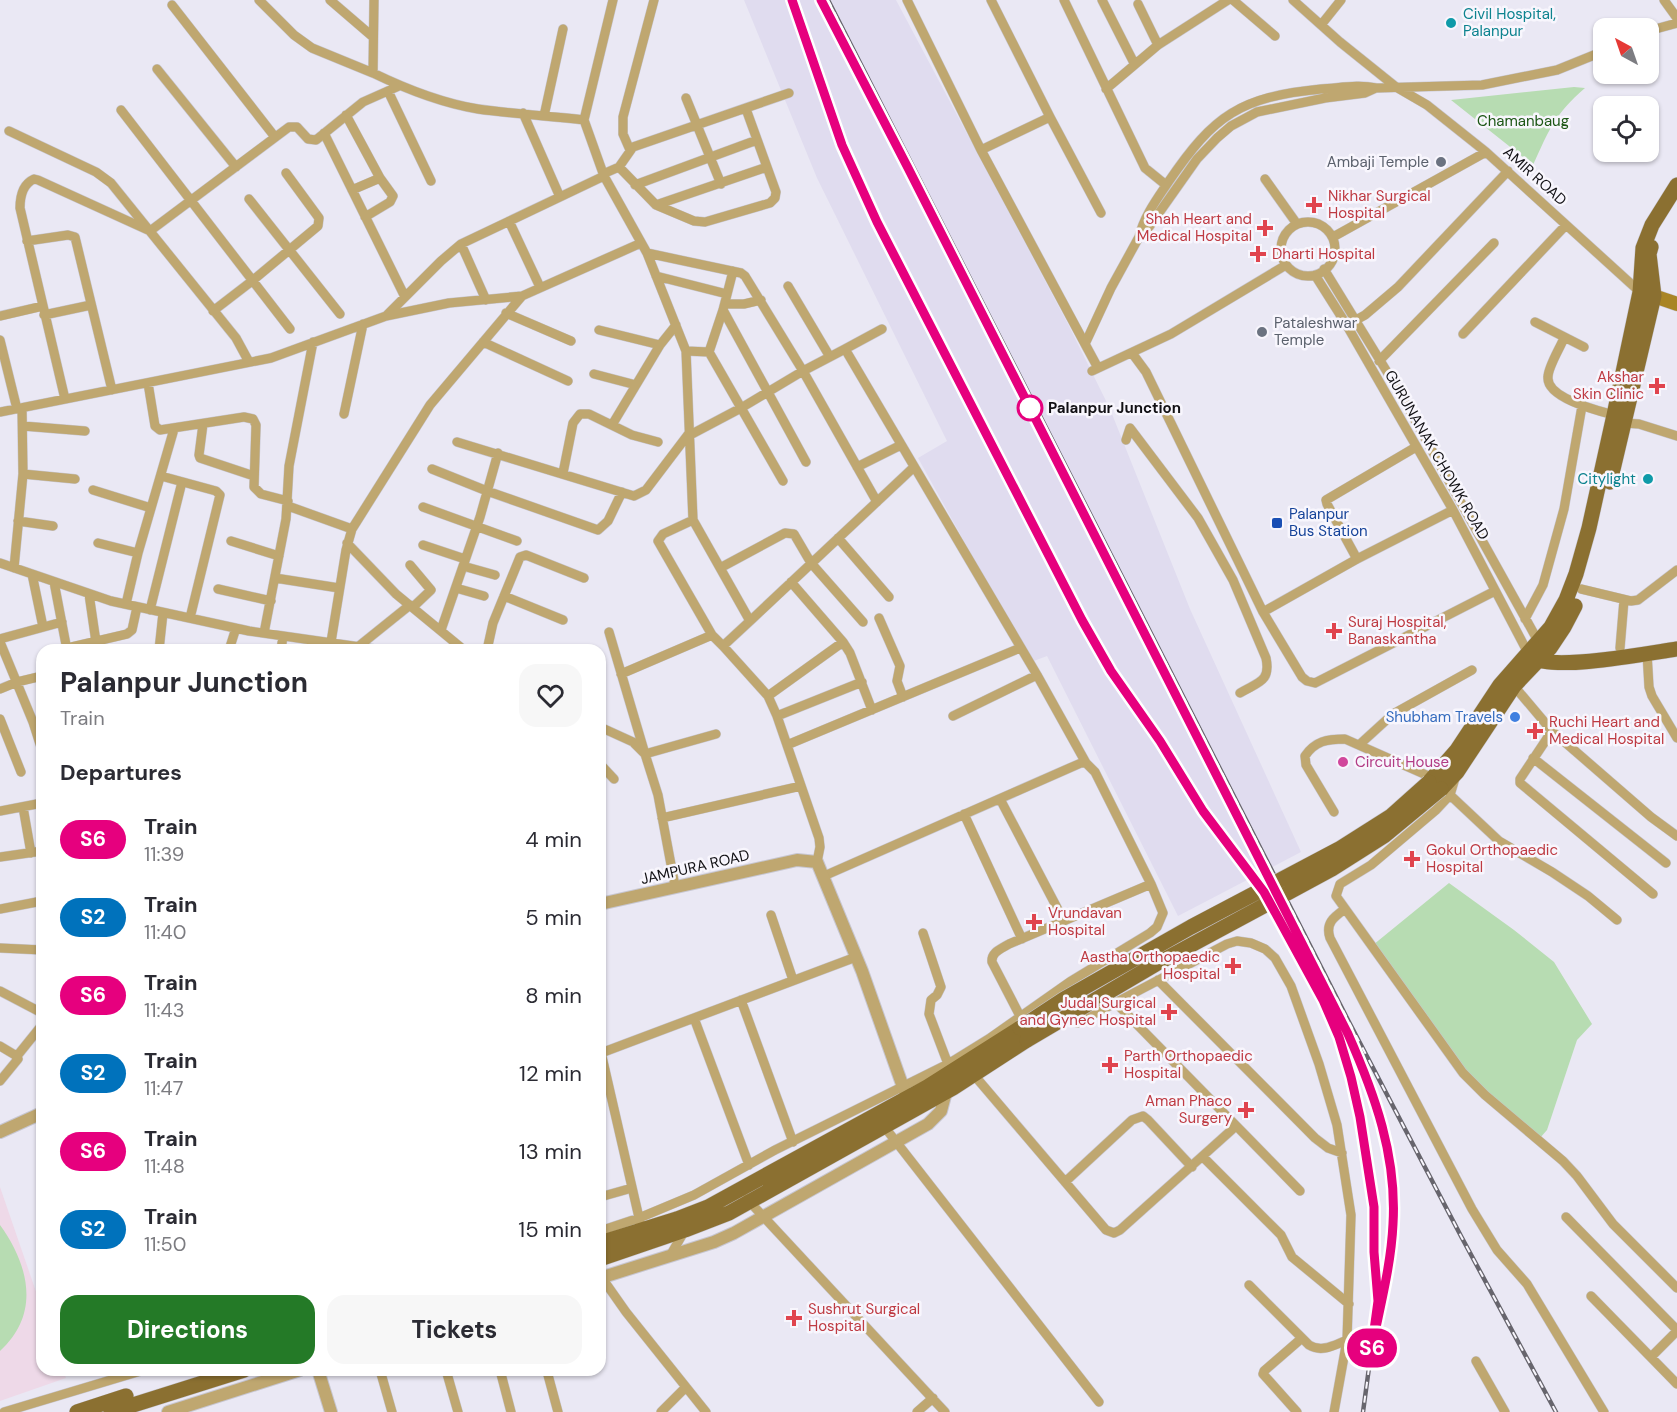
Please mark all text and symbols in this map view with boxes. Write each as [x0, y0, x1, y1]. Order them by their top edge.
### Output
place label: Civil Hospital, Palanpur [1463, 4, 1556, 41]
marker: Civil Hospital, Palanpur [1444, 16, 1458, 30]
north arrow [1593, 18, 1659, 84]
map controls [1593, 18, 1659, 162]
button: locate [1593, 96, 1659, 162]
park label: Chamanbaug [1477, 111, 1569, 131]
street label: AMIR ROAD [1499, 142, 1571, 210]
place label: Ambaji Temple [1327, 152, 1429, 172]
marker: Ambaji Temple [1434, 155, 1448, 169]
place label: Nikhar Surgical Hospital [1328, 186, 1431, 223]
marker: Nikhar Surgical Hospital [1305, 196, 1323, 214]
place label: Shah Heart and Medical Hospital [1137, 209, 1252, 246]
marker: Shah Heart and Medical Hospital [1256, 219, 1274, 237]
place label: Dharti Hospital [1272, 244, 1375, 264]
marker: Dharti Hospital [1249, 245, 1267, 263]
place label: Pataleshwar Temple [1274, 313, 1358, 350]
marker: Pataleshwar Temple [1255, 325, 1269, 339]
street label: GURUNANAK CHOWK ROAD [1380, 366, 1494, 544]
place label: Akshar Skin Clinic [1573, 367, 1644, 404]
marker: Akshar Skin Clinic [1648, 377, 1666, 395]
marker: Palanpur Junction [1017, 395, 1043, 421]
place label: Palanpur Junction [1048, 398, 1181, 418]
place label: Citylight [1578, 469, 1636, 489]
marker: Citylight [1641, 472, 1655, 486]
place label: Palanpur Bus Station [1289, 504, 1368, 541]
marker: Palanpur Bus Station [1270, 516, 1284, 530]
place label: Suraj Hospital, Banaskantha [1348, 612, 1447, 649]
marker: Suraj Hospital, Banaskantha [1325, 622, 1343, 640]
text: Palanpur Junction [60, 664, 308, 701]
button: heart [519, 664, 582, 727]
text: Train [60, 705, 105, 731]
place label: Shubham Travels [1386, 707, 1503, 727]
marker: Shubham Travels [1508, 710, 1522, 724]
place label: Ruchi Heart and Medical Hospital [1549, 712, 1664, 749]
marker: Ruchi Heart and Medical Hospital [1526, 722, 1544, 740]
place label: Circuit House [1355, 752, 1449, 772]
marker: Circuit House [1336, 755, 1350, 769]
text: Departures [60, 758, 182, 787]
text: Train [144, 812, 198, 841]
text: S6 [80, 825, 106, 853]
text: 4 min [525, 825, 582, 854]
place label: Gokul Orthopaedic Hospital [1426, 840, 1558, 877]
text: 11:39 [144, 841, 184, 867]
street label: JAMPURA ROAD [639, 845, 751, 889]
marker: Gokul Orthopaedic Hospital [1403, 850, 1421, 868]
text: Train [144, 890, 198, 919]
text: S2 [81, 903, 105, 931]
text: 5 min [525, 903, 582, 932]
place label: Vrundavan Hospital [1048, 903, 1122, 940]
marker: Vrundavan Hospital [1025, 913, 1043, 931]
text: 11:40 [144, 919, 186, 945]
place label: Aastha Orthopaedic Hospital [1080, 947, 1220, 984]
marker: Aastha Orthopaedic Hospital [1224, 957, 1242, 975]
text: Train [144, 968, 198, 997]
text: S6 [80, 981, 106, 1009]
text: 8 min [525, 981, 582, 1010]
place label: Judal Surgical and Gynec Hospital [1019, 993, 1156, 1030]
text: 11:43 [144, 997, 184, 1023]
marker: Judal Surgical and Gynec Hospital [1160, 1003, 1178, 1021]
text: Train [144, 1046, 198, 1075]
place label: Parth Orthopaedic Hospital [1124, 1046, 1253, 1083]
marker: Parth Orthopaedic Hospital [1101, 1056, 1119, 1074]
text: S2 [81, 1059, 105, 1087]
text: 12 min [519, 1059, 582, 1088]
text: 11:47 [144, 1075, 183, 1101]
place label: Aman Phaco Surgery [1145, 1091, 1233, 1128]
marker: Aman Phaco Surgery [1237, 1101, 1255, 1119]
text: Train [144, 1124, 198, 1153]
text: S6 [80, 1137, 106, 1165]
text: 13 min [519, 1137, 582, 1166]
text: 11:48 [144, 1153, 185, 1179]
text: Train [144, 1202, 198, 1231]
text: S2 [81, 1215, 105, 1243]
text: 15 min [518, 1215, 582, 1244]
text: 11:50 [144, 1231, 186, 1257]
button: Directions [60, 1295, 315, 1364]
button: Tickets [327, 1295, 582, 1364]
place label: Sushrut Surgical Hospital [808, 1299, 920, 1336]
marker: Sushrut Surgical Hospital [785, 1309, 803, 1327]
line badge: S6 [1345, 1328, 1399, 1368]
text: S6 [1359, 1334, 1385, 1362]

